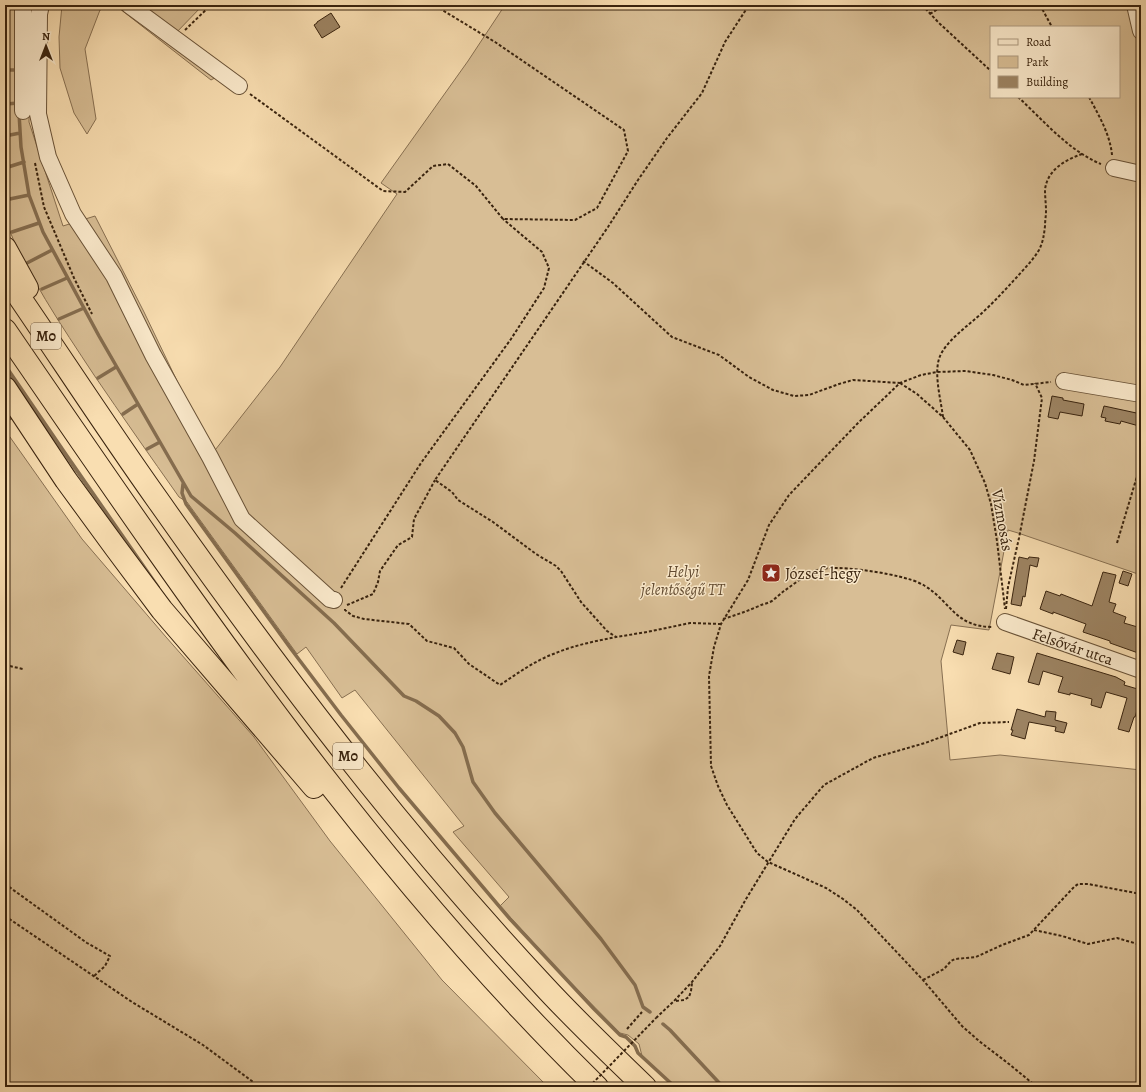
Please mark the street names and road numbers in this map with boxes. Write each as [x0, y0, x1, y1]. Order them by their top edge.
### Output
road number: M0 [31, 323, 61, 349]
street label: Vízmosás [986, 486, 1018, 553]
street label: Felsővár utca [1029, 623, 1117, 671]
road number: M0 [333, 743, 363, 769]

